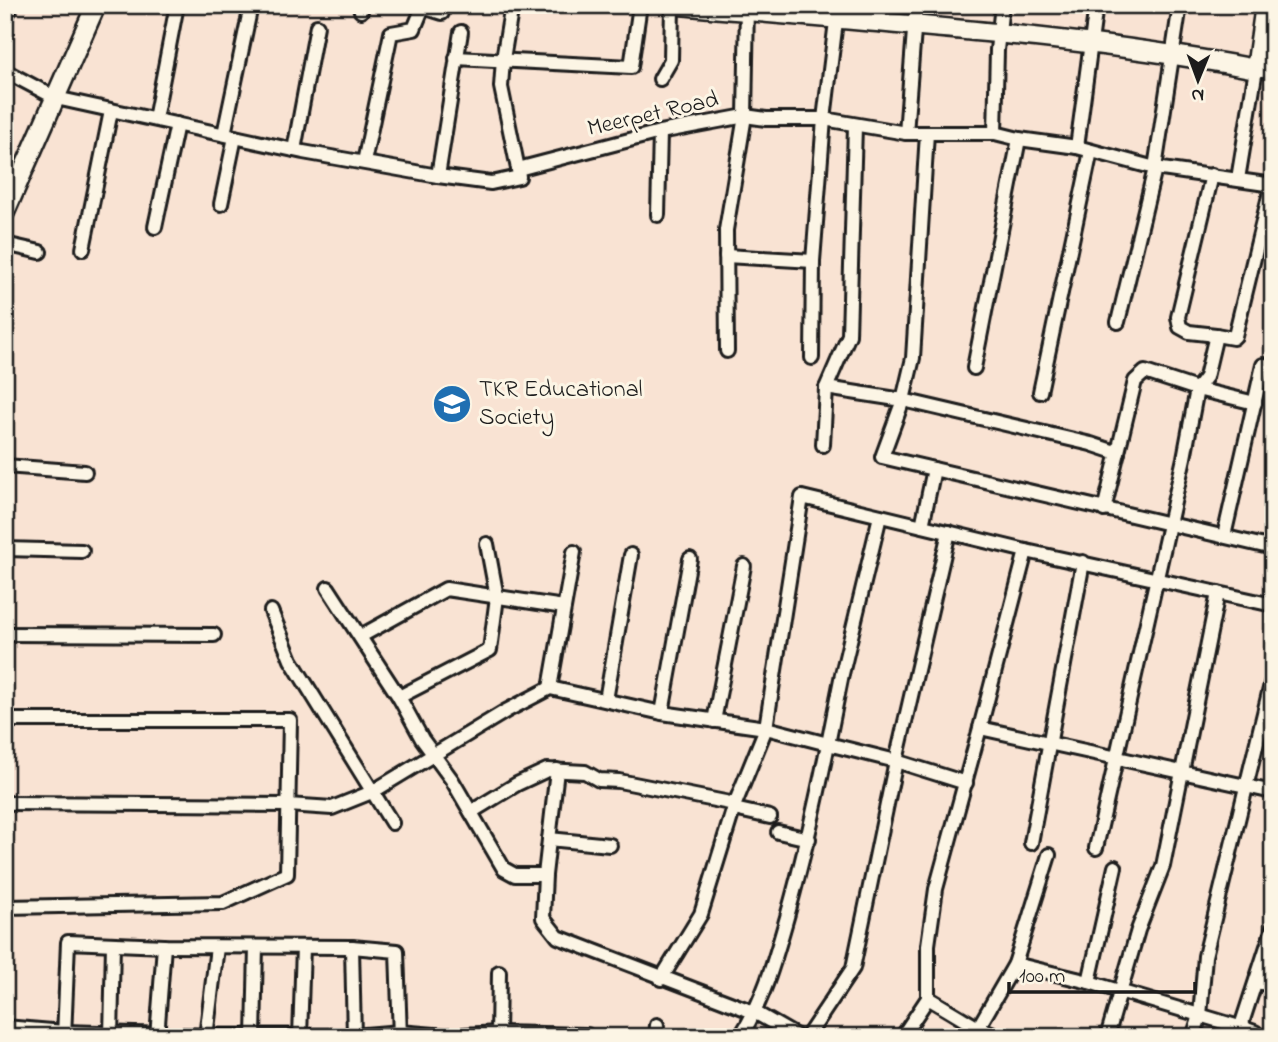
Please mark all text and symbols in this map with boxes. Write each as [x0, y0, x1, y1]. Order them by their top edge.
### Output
north arrow [1162, 46, 1232, 116]
text: N [1191, 81, 1204, 108]
street label: Meerpet Road [584, 83, 723, 147]
place label: TKR Educational Society [479, 373, 643, 437]
school or university icon: TKR Educational Society [431, 383, 473, 425]
scale bar [1009, 951, 1194, 995]
text: 100 m [1019, 962, 1065, 992]

